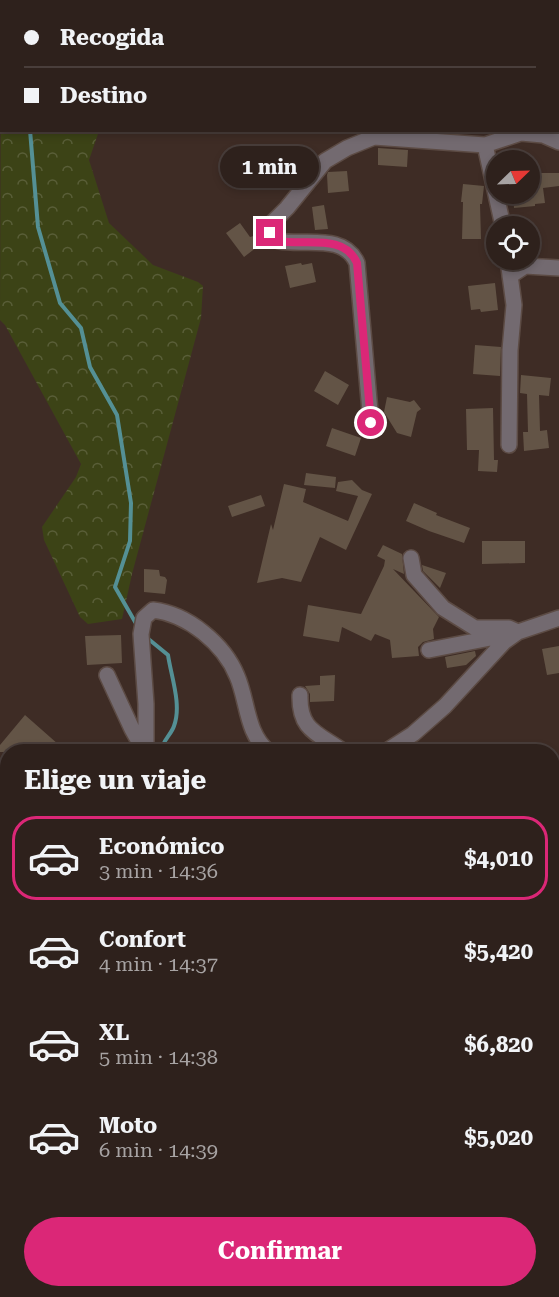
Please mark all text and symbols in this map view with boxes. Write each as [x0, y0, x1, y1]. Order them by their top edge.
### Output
text: Recogida [60, 25, 164, 50]
text: Destino [60, 83, 147, 108]
callout: 1 min [220, 146, 320, 188]
north arrow [486, 150, 540, 204]
map controls [486, 150, 540, 270]
text: 1 min [242, 155, 297, 179]
button: locate [486, 216, 540, 270]
route end [256, 219, 283, 246]
route start [357, 409, 384, 436]
text: Elige un viaje [24, 764, 206, 796]
icon: car [27, 831, 81, 885]
text: Económico [99, 834, 225, 859]
text: $4,010 [464, 846, 533, 871]
text: 3 min · 14:36 [99, 859, 218, 883]
icon: car [27, 924, 81, 978]
text: Confort [99, 927, 186, 952]
text: $5,420 [464, 939, 533, 964]
text: 4 min · 14:37 [99, 952, 218, 976]
icon: car [27, 1017, 81, 1071]
text: XL [99, 1020, 129, 1045]
text: $6,820 [464, 1032, 533, 1057]
text: 5 min · 14:38 [99, 1045, 218, 1069]
icon: car [27, 1110, 81, 1164]
text: Moto [99, 1113, 157, 1138]
text: $5,020 [464, 1125, 533, 1150]
text: 6 min · 14:39 [99, 1138, 218, 1162]
button: Confirmar [24, 1217, 536, 1286]

